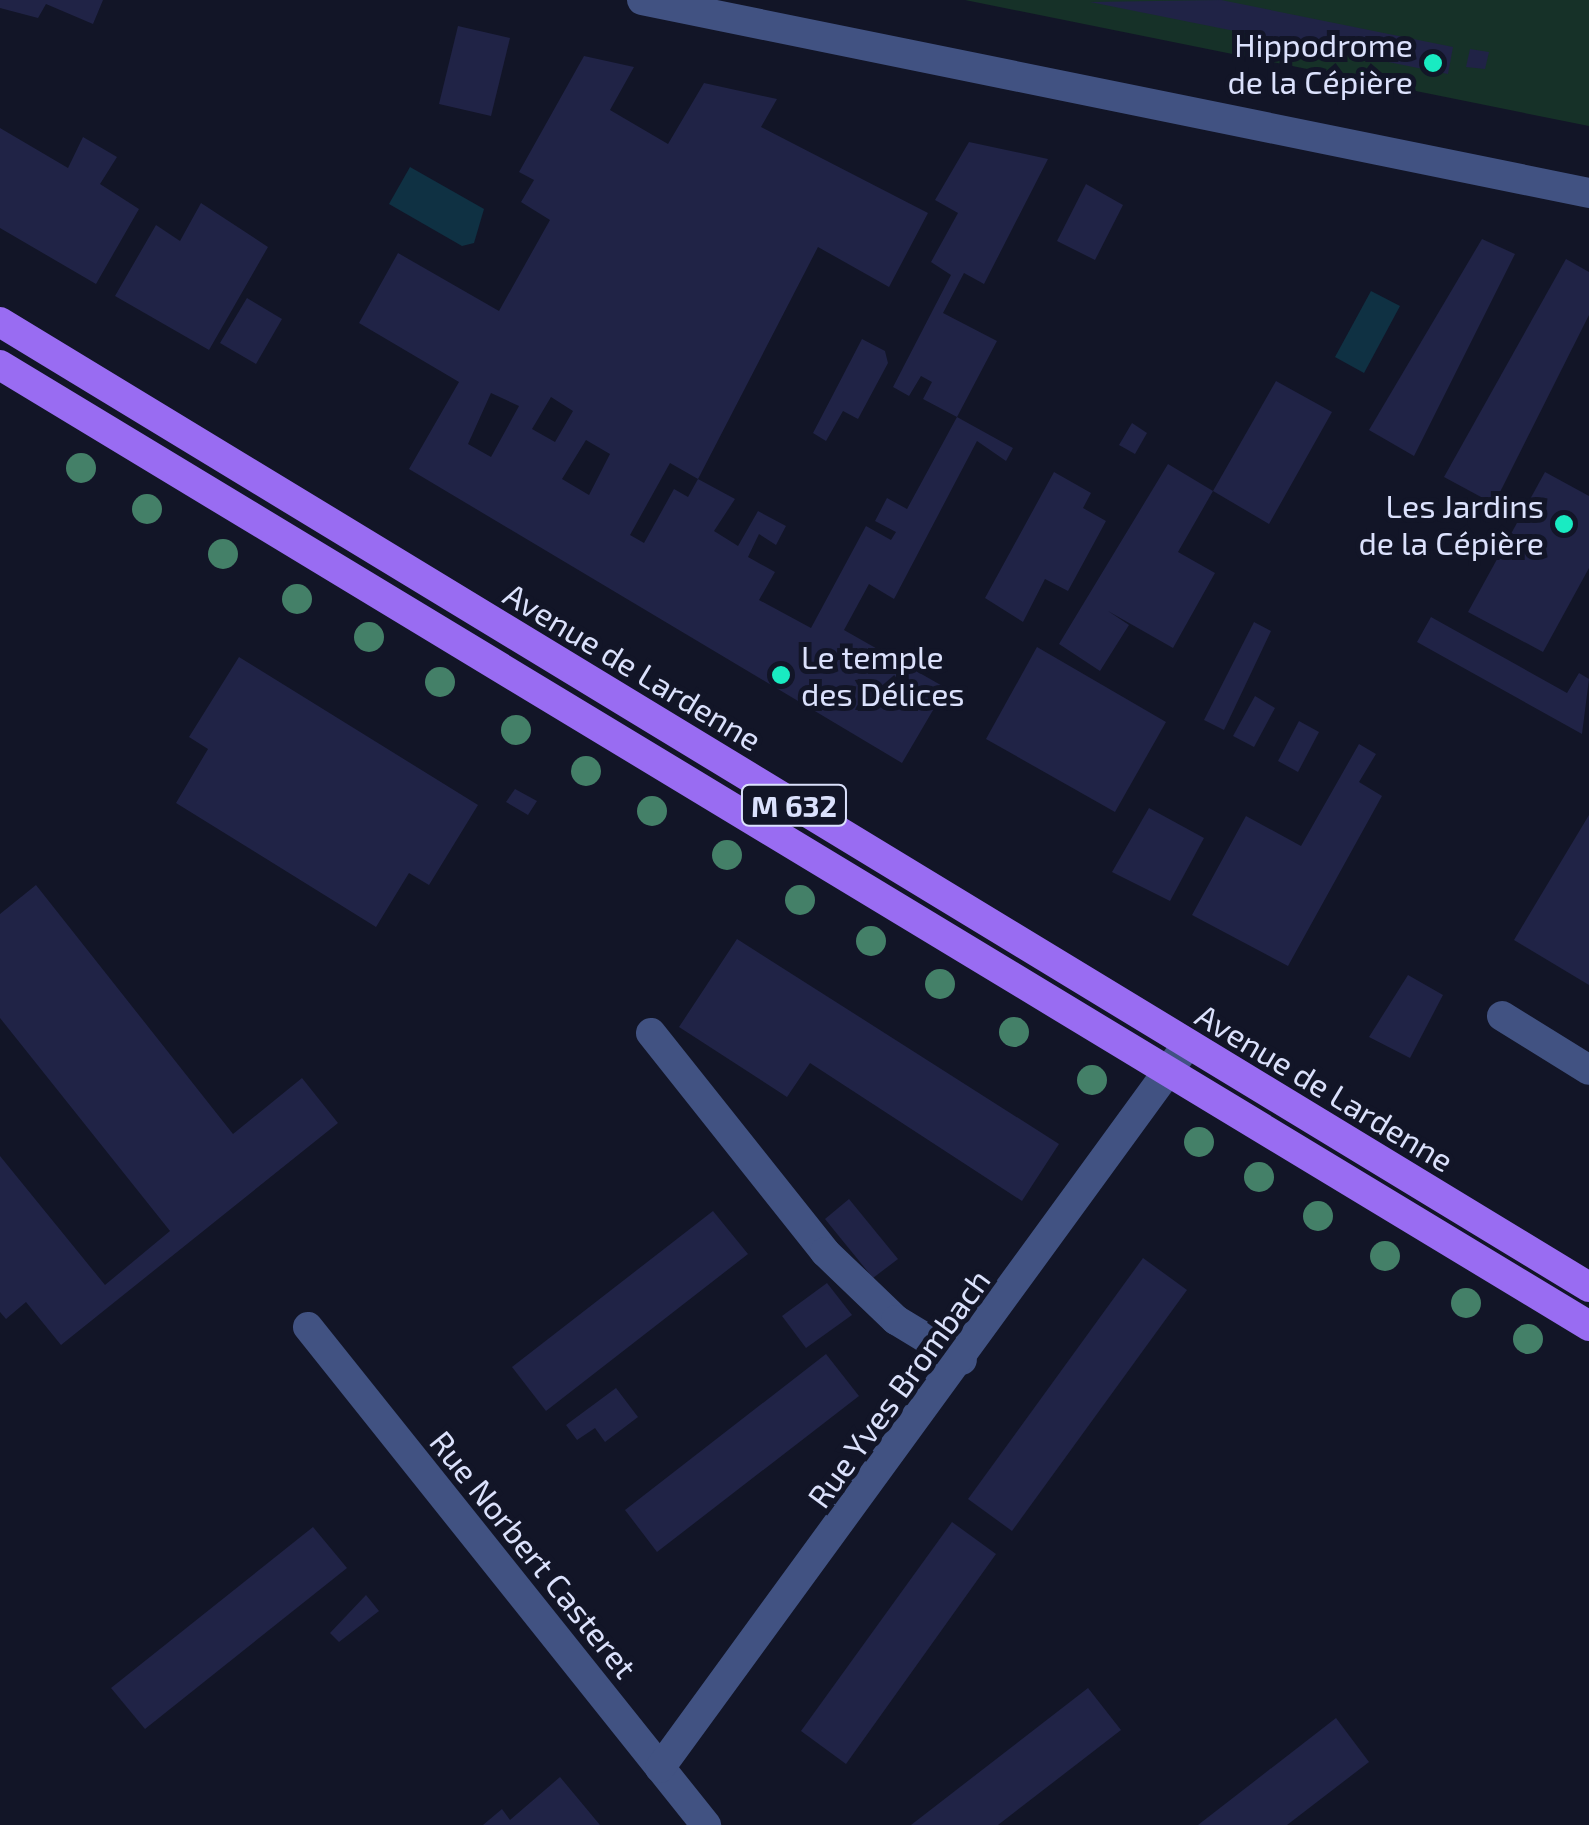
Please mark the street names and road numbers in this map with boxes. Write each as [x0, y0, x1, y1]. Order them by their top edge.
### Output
street label: Avenue de Lardenne [497, 574, 769, 758]
road number: M 632 [739, 780, 849, 830]
street label: Avenue de Lardenne [1189, 995, 1461, 1179]
street label: Rue Yves Brombach [798, 1261, 998, 1515]
street label: Rue Norbert Casteret [423, 1423, 645, 1685]

